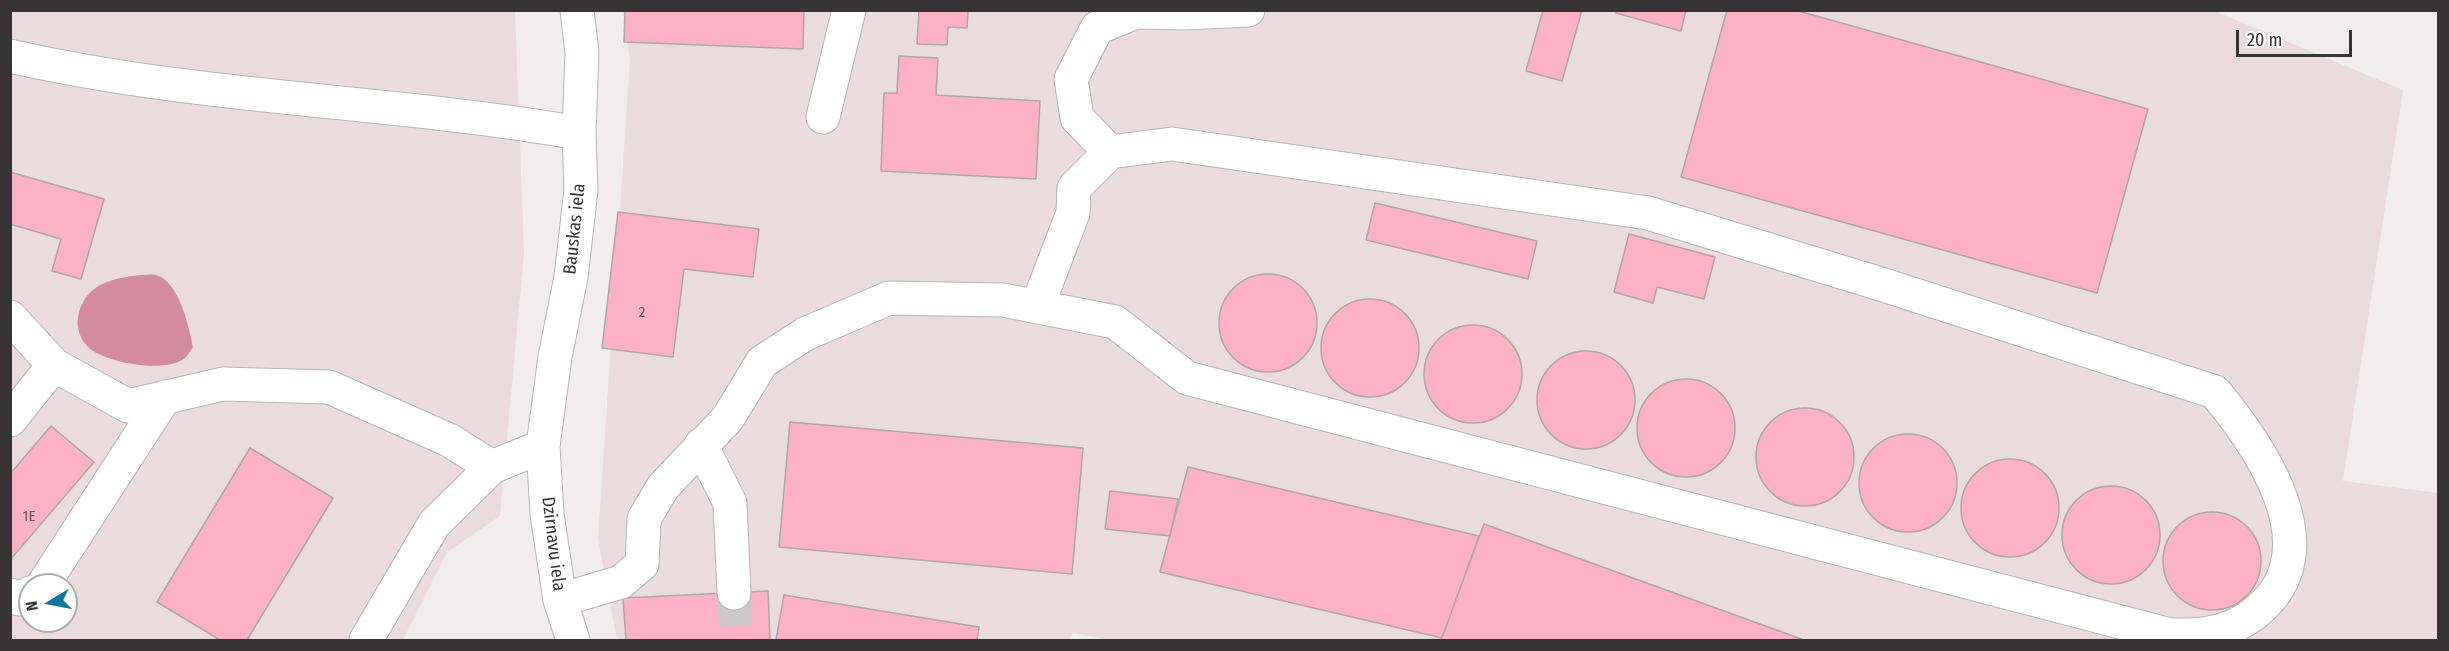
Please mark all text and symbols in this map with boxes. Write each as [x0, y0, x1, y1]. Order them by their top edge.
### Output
scale bar [2239, 18, 2354, 56]
text: 20 m [2247, 29, 2282, 51]
street label: Bauskas iela [559, 182, 591, 276]
house number: 2 [639, 304, 645, 322]
street label: Dzirnavu iela [537, 496, 569, 592]
house number: 1E [23, 508, 35, 526]
north arrow [18, 573, 78, 633]
text: N [22, 599, 42, 612]

